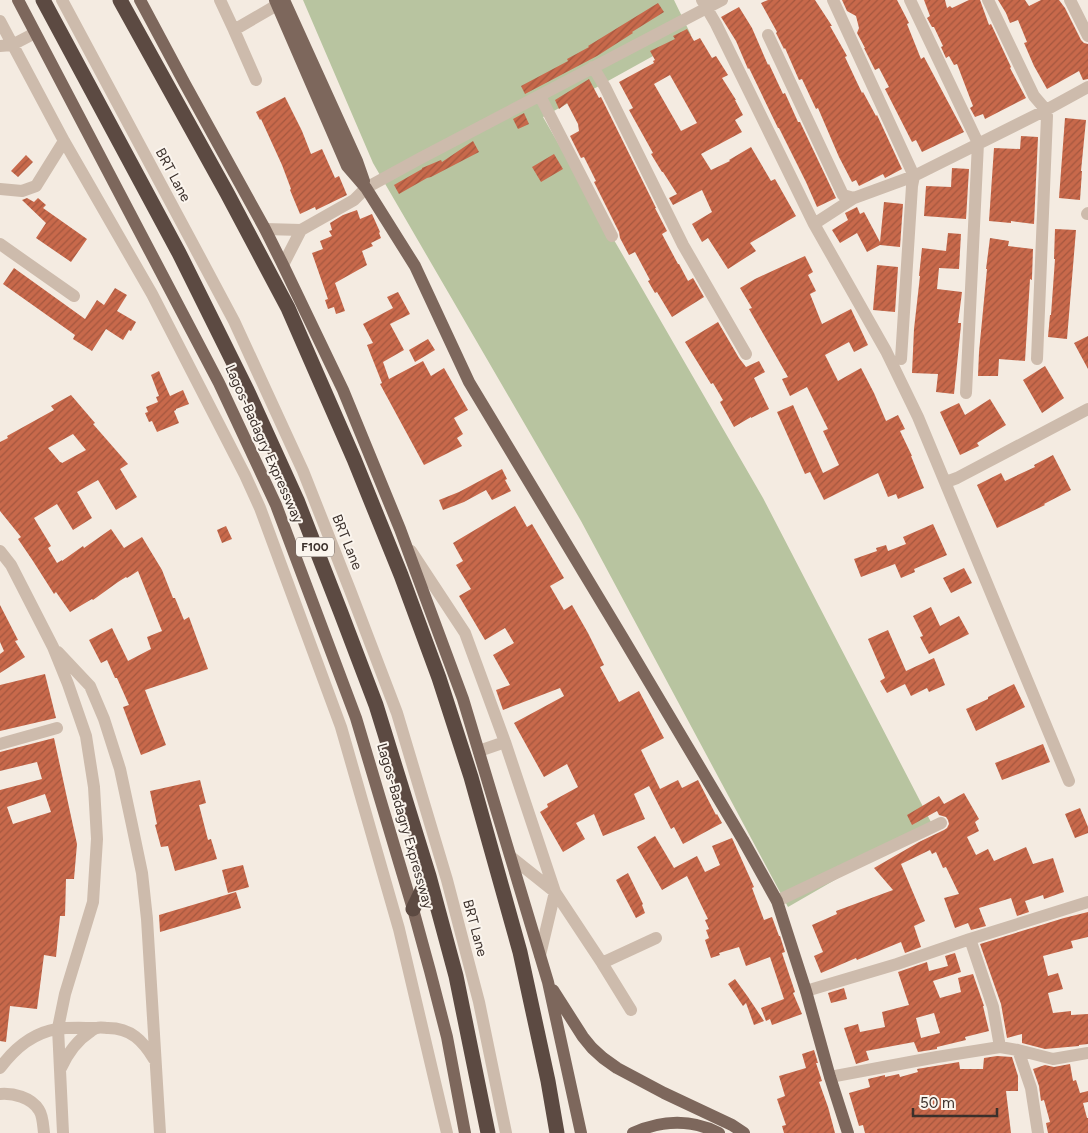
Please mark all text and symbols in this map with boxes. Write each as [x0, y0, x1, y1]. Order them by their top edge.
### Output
street label: BRT Lane [152, 145, 194, 205]
street label: Lagos-Badagry Expressway [221, 362, 307, 526]
street label: BRT Lane [328, 512, 366, 573]
road number: F100 [296, 538, 334, 556]
street label: Lagos-Badagry Expressway [373, 741, 437, 912]
street label: BRT Lane [459, 898, 491, 959]
scale bar [913, 1086, 997, 1118]
text: 50 m [920, 1094, 955, 1112]

